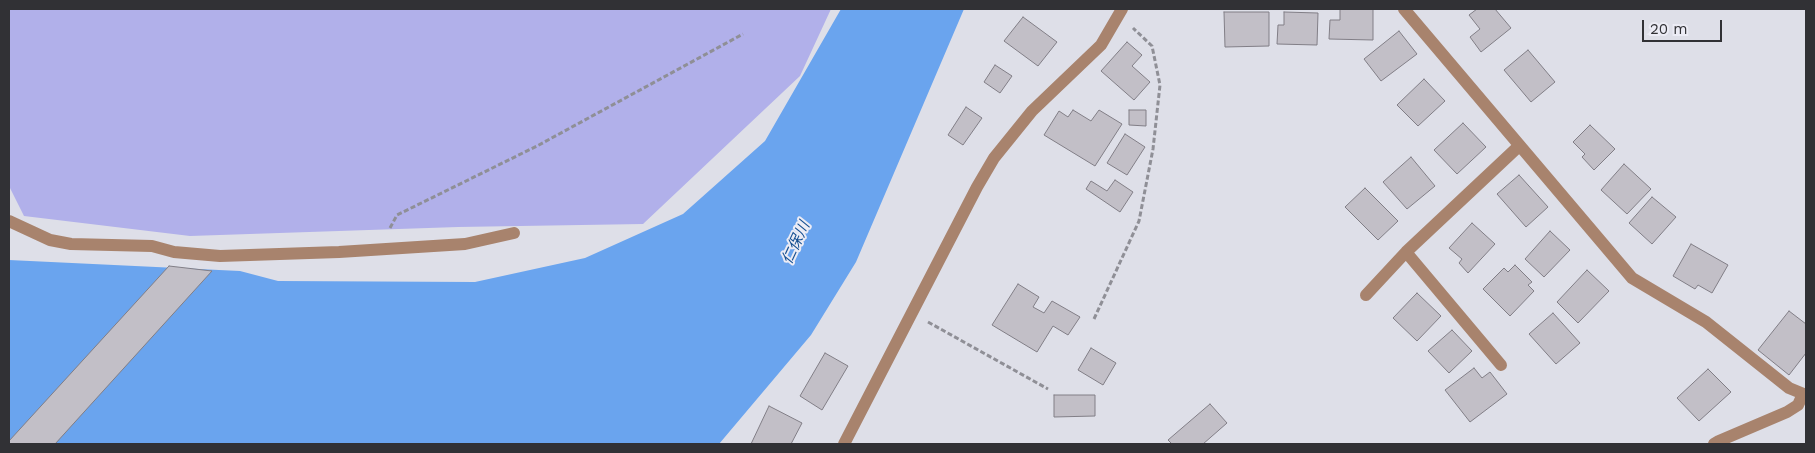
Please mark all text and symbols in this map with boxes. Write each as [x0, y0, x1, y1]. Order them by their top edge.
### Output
scale bar [1645, 10, 1725, 42]
text: 20 m [1650, 20, 1688, 38]
water label: 仁保川 [778, 219, 814, 267]

